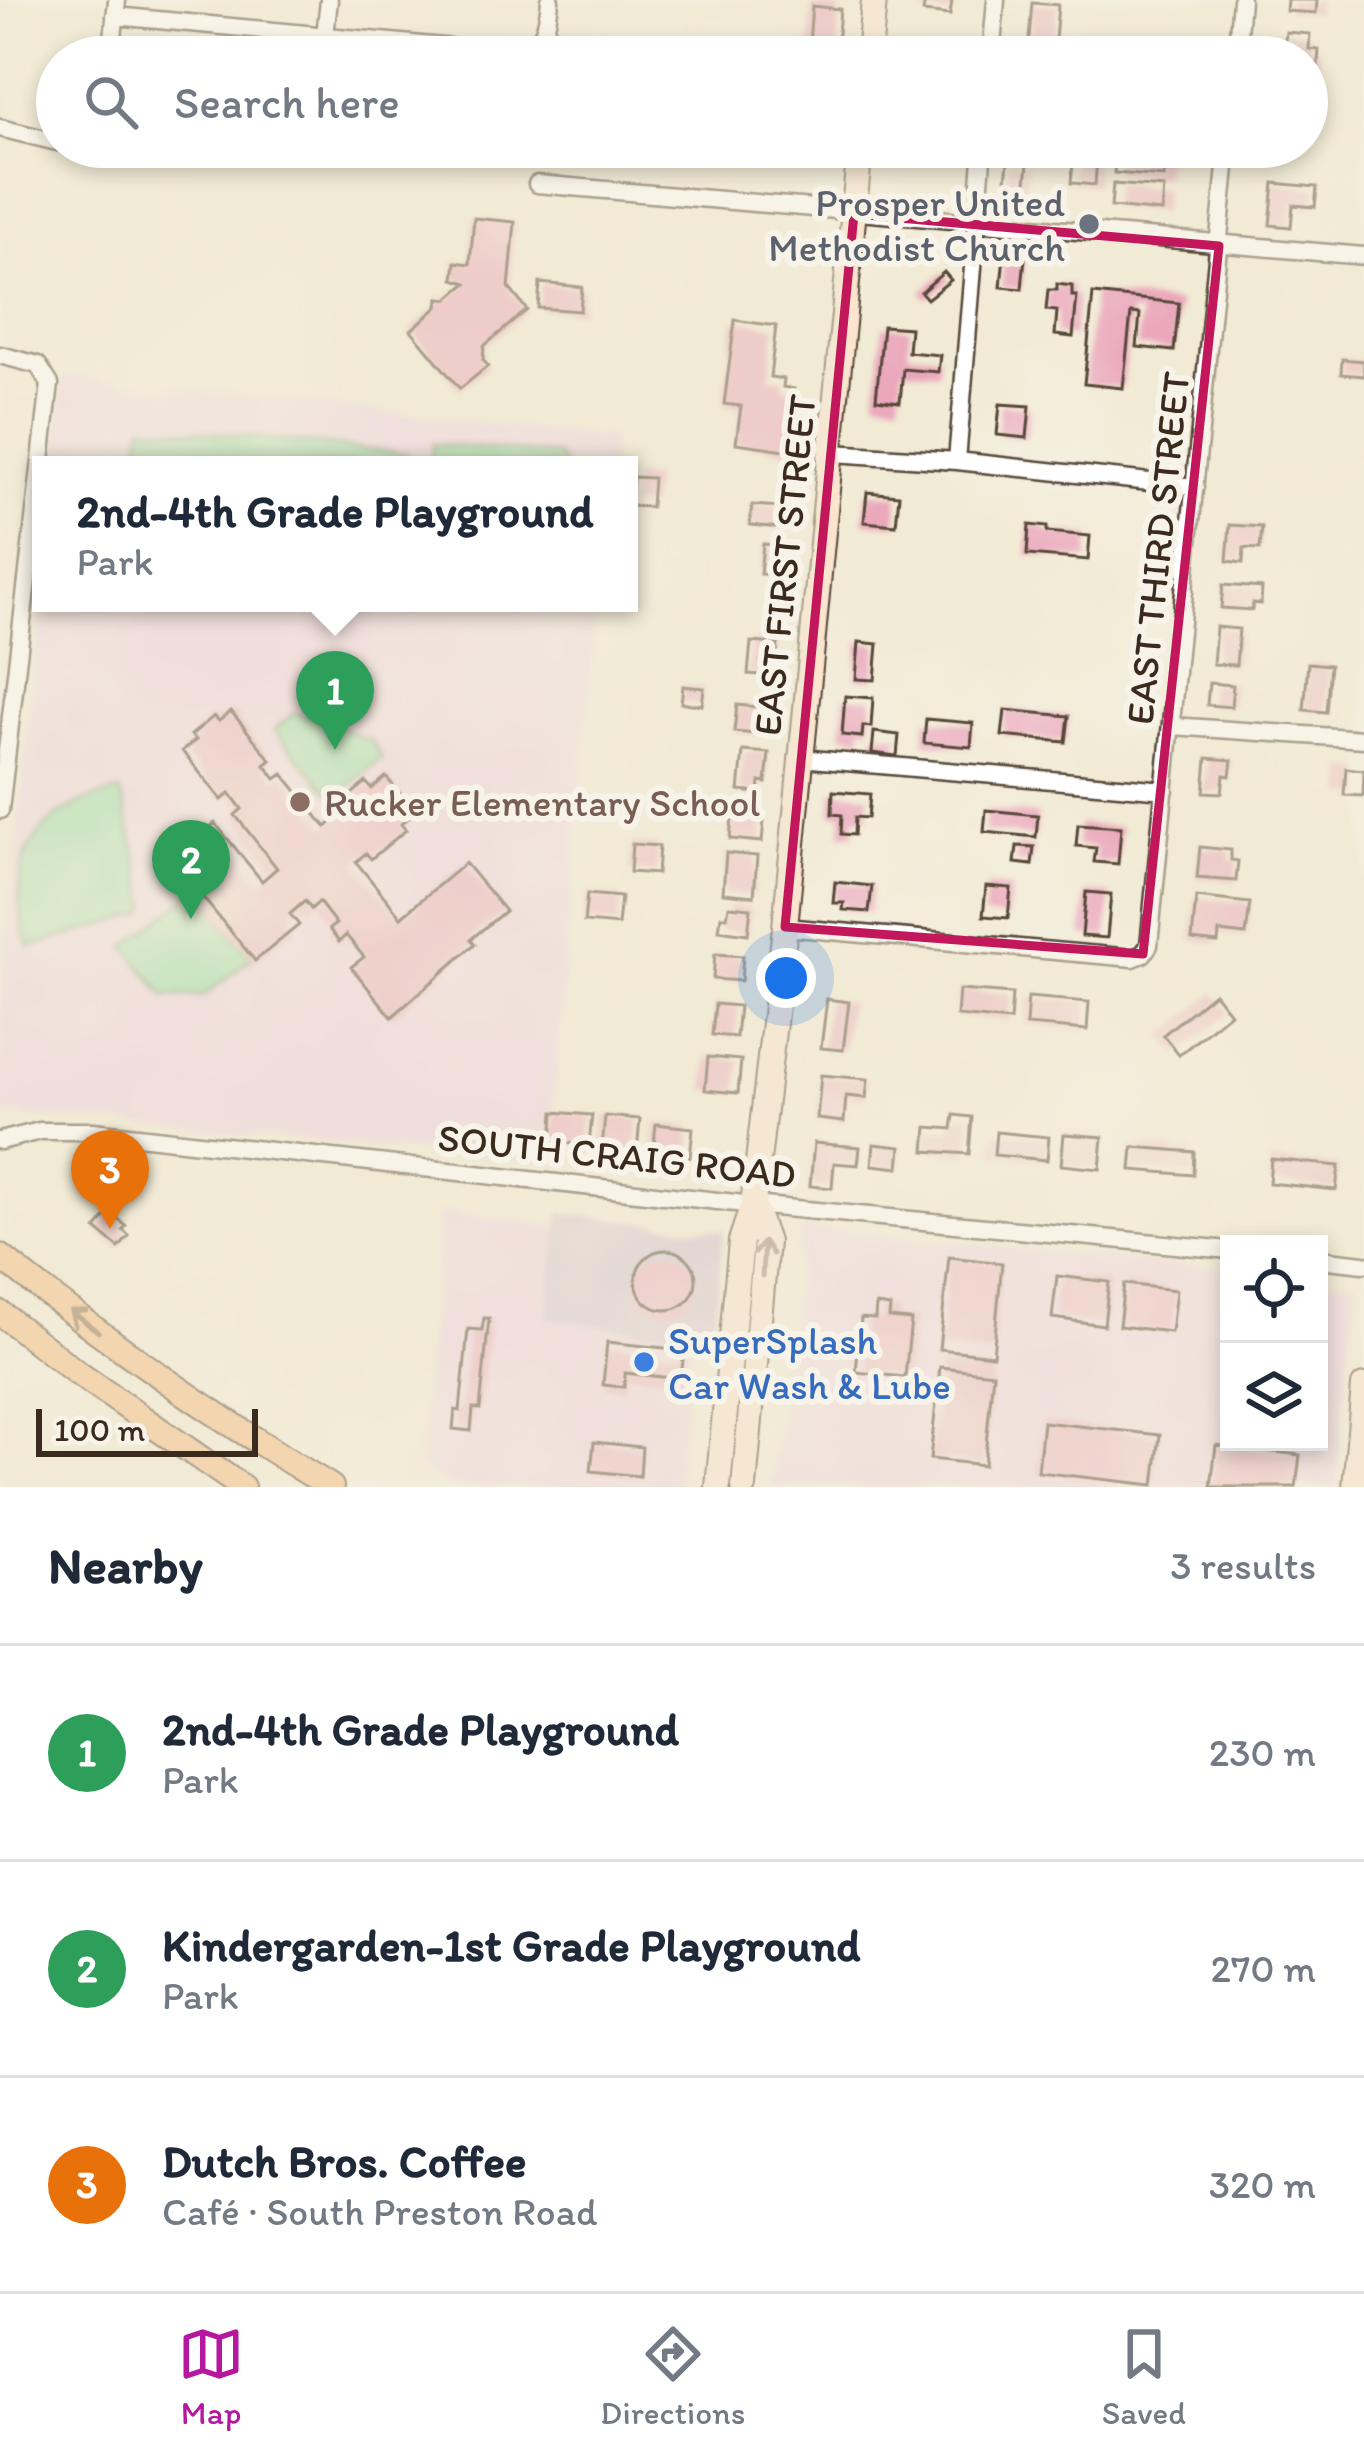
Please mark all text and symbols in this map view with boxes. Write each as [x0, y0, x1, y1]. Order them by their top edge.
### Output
search box [36, 36, 1328, 168]
icon: search [78, 69, 144, 135]
text: Search here [174, 75, 400, 129]
place label: Prosper United Methodist Church [768, 179, 1065, 271]
marker: Prosper United Methodist Church [1076, 211, 1102, 237]
street label: EAST THIRD STREET [1116, 369, 1199, 727]
street label: EAST FIRST STREET [743, 392, 826, 738]
popup [32, 456, 638, 612]
text: 2nd-4th Grade Playground [77, 484, 593, 538]
text: Park [77, 538, 153, 585]
pin: 1 [296, 651, 374, 750]
place label: Rucker Elementary School [324, 779, 760, 826]
marker: Rucker Elementary School [287, 789, 313, 815]
pin: 2 [152, 820, 230, 919]
your location [756, 948, 816, 1008]
street label: SOUTH CRAIG ROAD [436, 1113, 798, 1198]
pin: 3 [71, 1130, 149, 1229]
map controls [1220, 1235, 1328, 1451]
button: locate [1220, 1235, 1328, 1343]
one-way arrow [752, 1239, 775, 1278]
one-way arrow [68, 1309, 101, 1335]
place label: SuperSplash Car Wash & Lube [668, 1317, 951, 1409]
button: layers [1220, 1343, 1328, 1451]
marker: SuperSplash Car Wash & Lube [631, 1349, 657, 1375]
scale bar [36, 1403, 258, 1456]
text: 100 m [54, 1410, 145, 1449]
text: Nearby [48, 1535, 203, 1596]
text: 3 results [1170, 1542, 1316, 1589]
text: 2nd-4th Grade Playground [162, 1702, 679, 1756]
text: 1 [78, 1729, 96, 1776]
text: 230 m [1209, 1729, 1316, 1776]
text: Park [162, 1756, 239, 1803]
text: Kindergarden-1st Grade Playground [162, 1918, 860, 1972]
text: 2 [77, 1945, 97, 1992]
text: 270 m [1211, 1945, 1316, 1992]
text: Park [162, 1972, 239, 2019]
text: Dutch Bros. Coffee [162, 2134, 526, 2188]
text: 3 [76, 2161, 98, 2208]
text: 320 m [1209, 2161, 1316, 2208]
text: Café · South Preston Road [162, 2188, 597, 2235]
tab: Map [178, 2321, 244, 2432]
tab: Directions [600, 2321, 745, 2432]
tab: Saved [1102, 2321, 1186, 2432]

